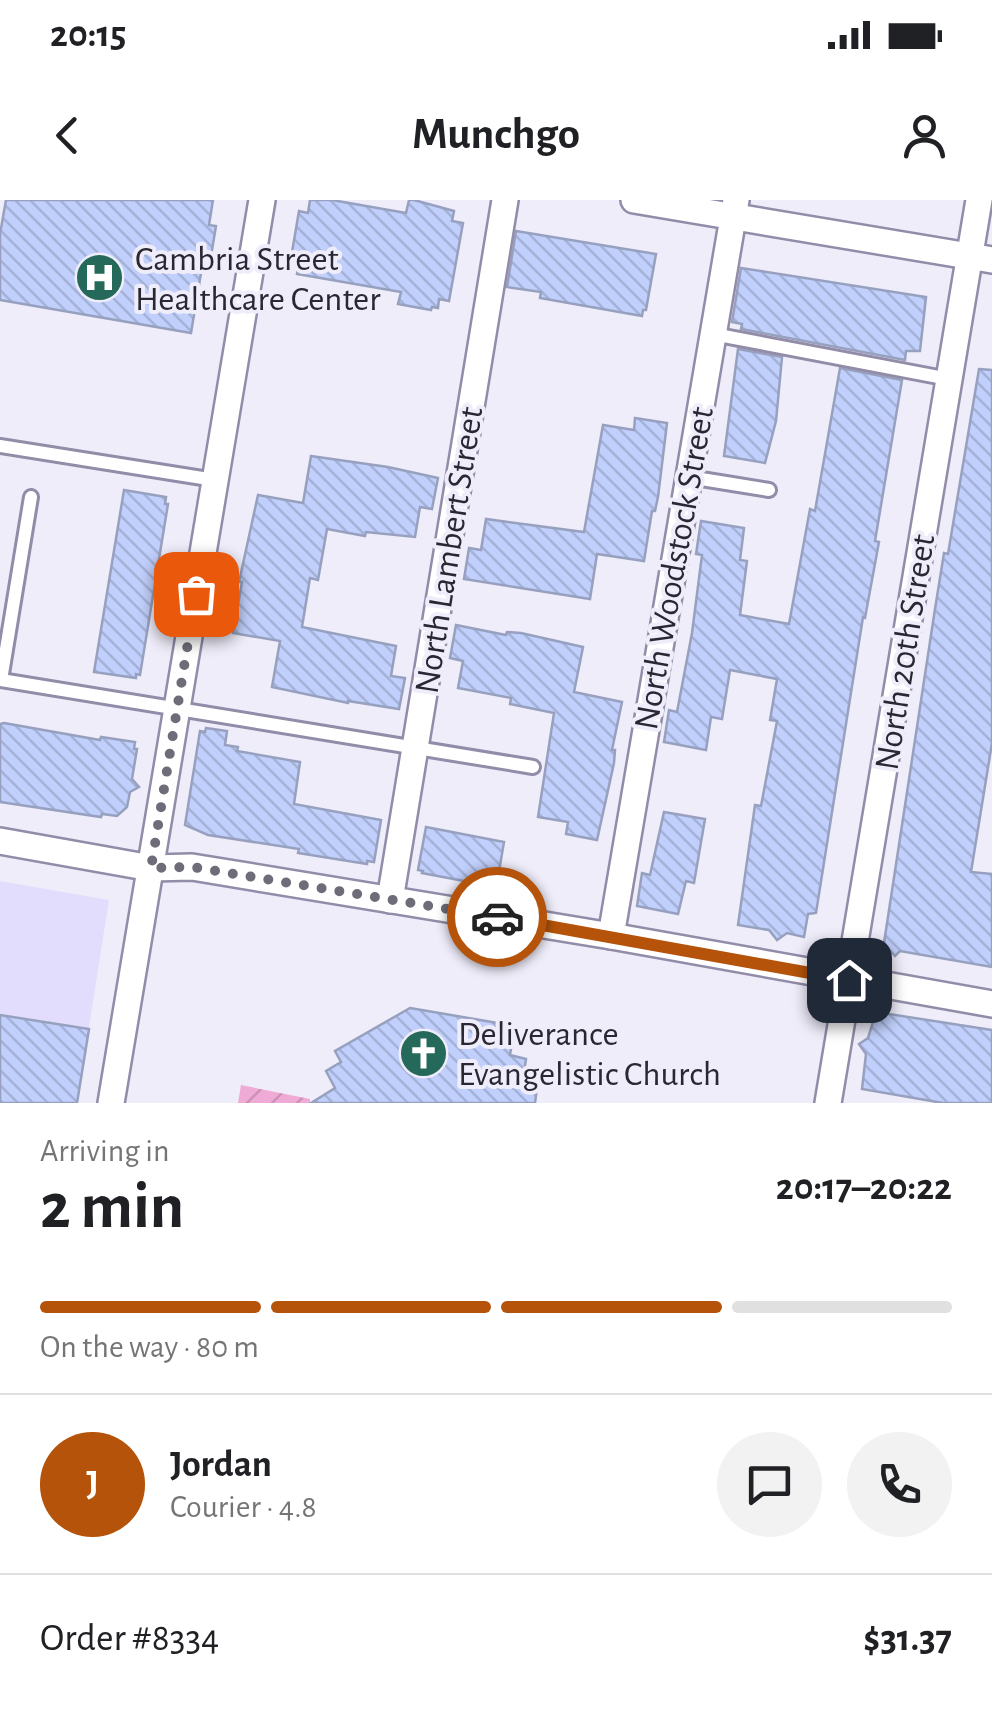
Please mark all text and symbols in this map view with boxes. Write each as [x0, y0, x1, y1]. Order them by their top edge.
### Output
text: 20:15 [50, 16, 127, 54]
icon: back [40, 108, 95, 163]
icon: person [897, 108, 952, 163]
text: Munchgo [412, 112, 580, 157]
place label: Cambria Street Healthcare Center [135, 242, 381, 317]
hospital icon: Cambria Street Healthcare Center [74, 252, 126, 304]
street label: North Lambert Street [410, 404, 489, 696]
street label: North Woodstock Street [629, 404, 720, 732]
street label: North 20th Street [870, 532, 941, 773]
pin [154, 552, 239, 637]
icon: bag [169, 567, 224, 622]
courier [447, 867, 547, 967]
icon: car [470, 890, 525, 945]
pin [807, 938, 892, 1023]
icon: home [822, 953, 877, 1008]
place label: Deliverance Evangelistic Church [458, 1017, 721, 1092]
church icon: Deliverance Evangelistic Church [397, 1027, 449, 1079]
text: Arriving in [40, 1135, 169, 1167]
text: 20:17–20:22 [776, 1169, 952, 1207]
text: 2 min [40, 1175, 184, 1240]
text: On the way · 80 m [40, 1331, 259, 1363]
button: chat [717, 1432, 822, 1537]
button: phone [847, 1432, 952, 1537]
text: Jordan [170, 1446, 272, 1484]
text: J [86, 1465, 99, 1503]
text: Courier · 4.8 [170, 1491, 317, 1523]
text: Order #8334 [40, 1620, 219, 1658]
text: $31.37 [863, 1620, 952, 1658]

